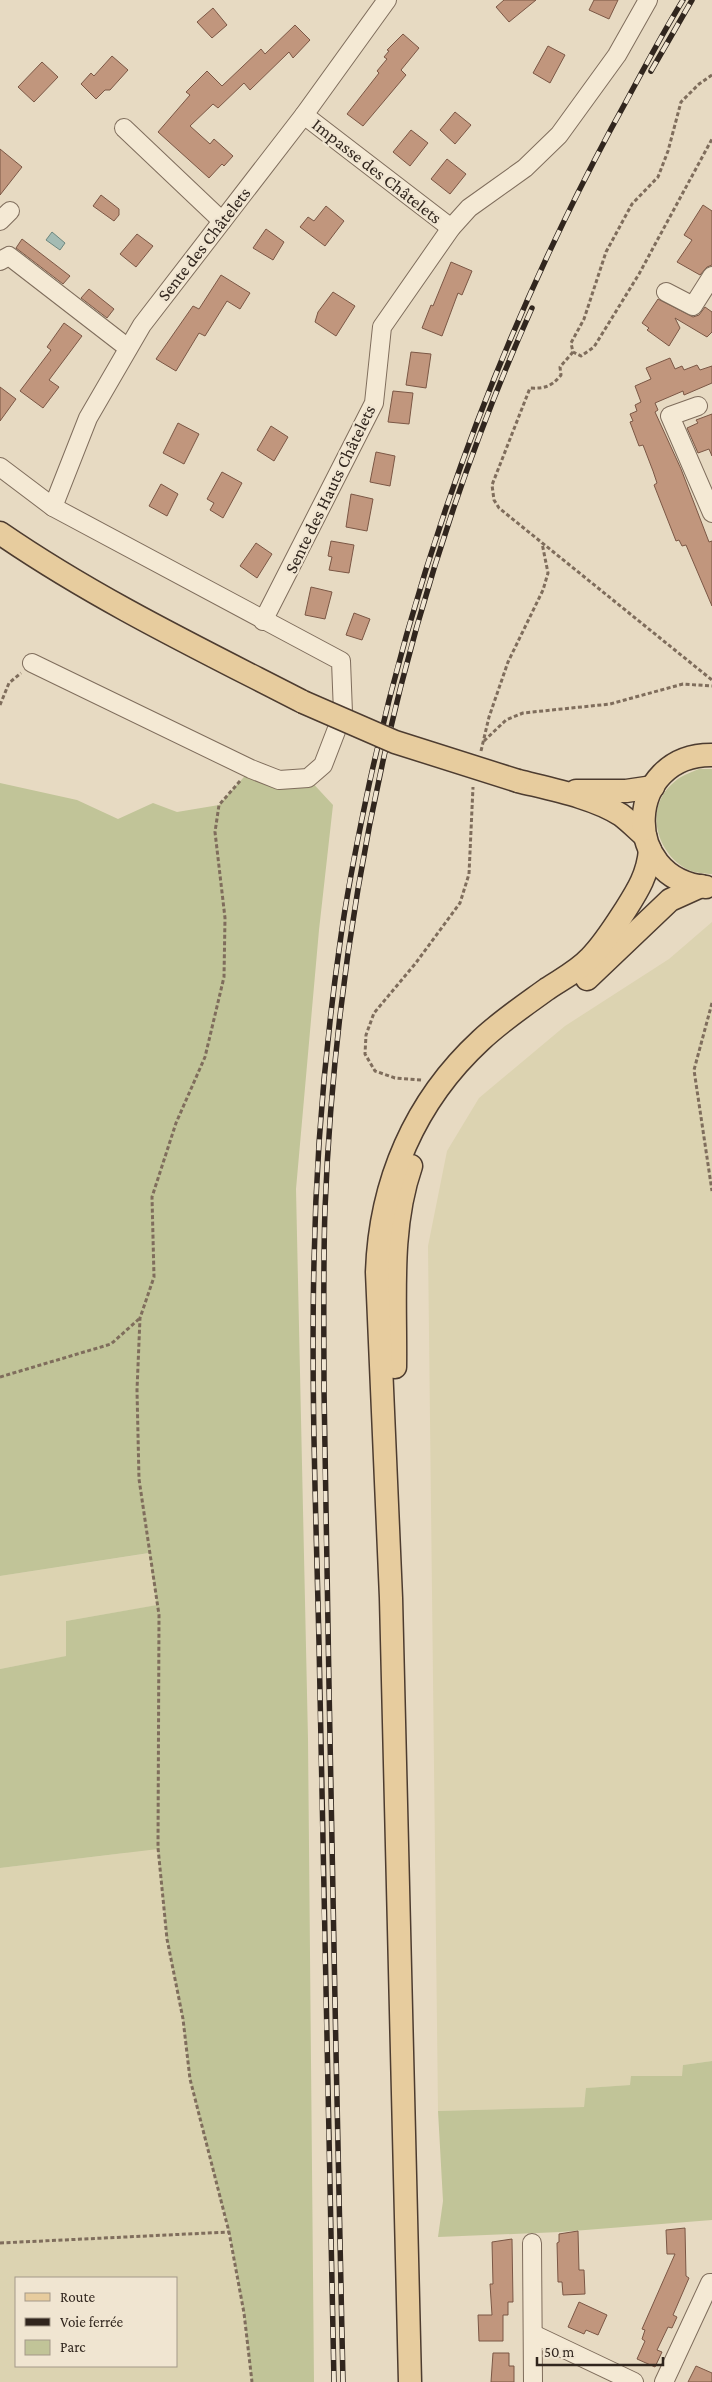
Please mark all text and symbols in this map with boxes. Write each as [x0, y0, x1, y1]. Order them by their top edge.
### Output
street label: Impasse des Châtelets [308, 114, 446, 228]
street label: Sente des Châtelets [153, 183, 255, 305]
street label: Sente des Hauts Châtelets [281, 402, 379, 576]
legend [15, 2277, 178, 2367]
text: Route [60, 2289, 95, 2305]
text: Voie ferrée [60, 2314, 124, 2330]
scale bar [537, 2334, 663, 2366]
text: Parc [60, 2339, 86, 2355]
text: 50 m [544, 2344, 574, 2360]

